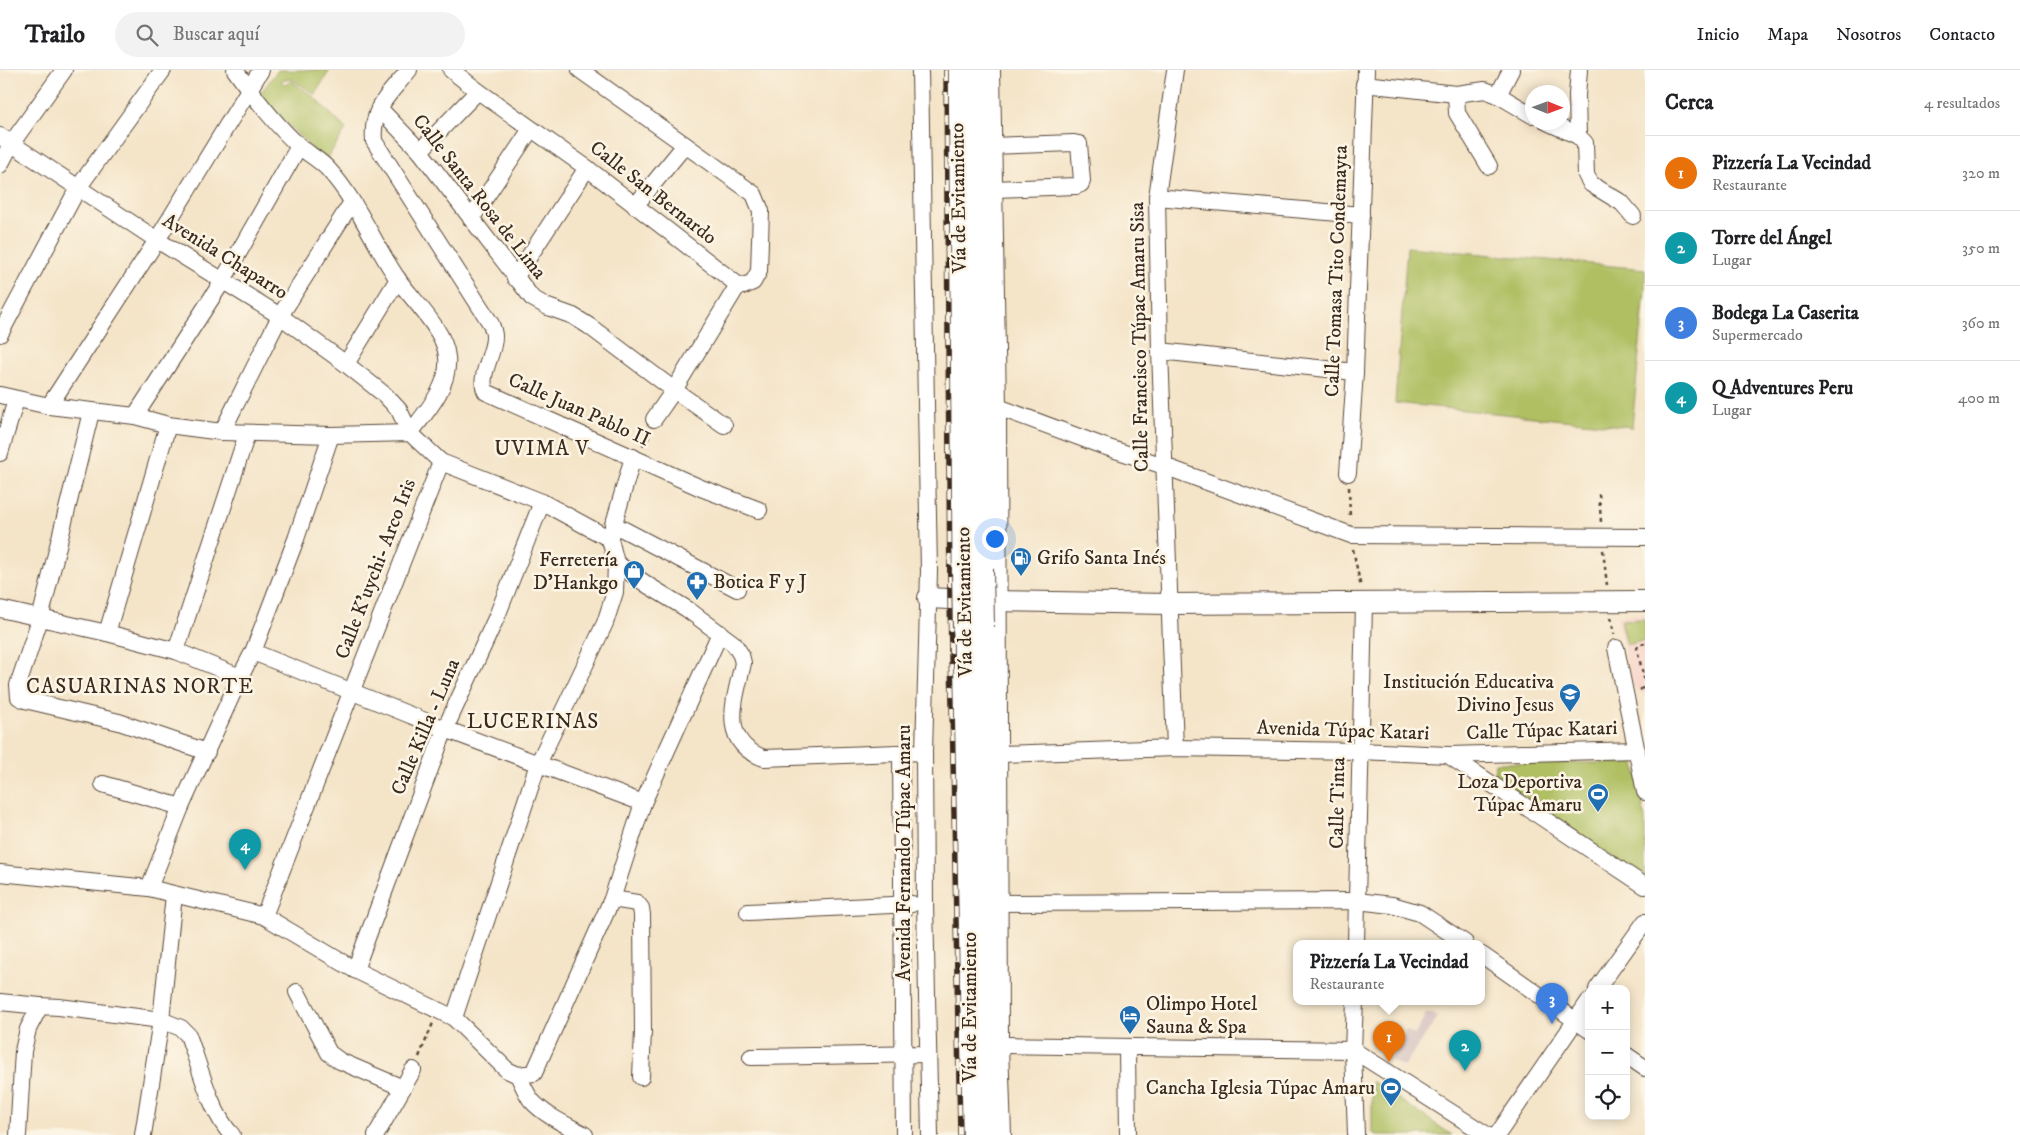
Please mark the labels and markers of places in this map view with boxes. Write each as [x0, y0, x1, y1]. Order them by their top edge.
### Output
fuel station icon: Grifo Santa Inés [1009, 546, 1033, 577]
place label: Grifo Santa Inés [1037, 546, 1166, 571]
place label: Ferretería D'Hankgo [533, 548, 618, 596]
shop icon: Ferretería D'Hankgo [622, 559, 646, 590]
pharmacy icon: Botica F y J [685, 570, 709, 601]
place label: Botica F y J [713, 570, 807, 595]
place label: Institución Educativa Divino Jesus [1383, 670, 1554, 718]
school or university icon: Institución Educativa Divino Jesus [1558, 682, 1582, 713]
place label: Loza Deportiva Túpac Amaru [1457, 770, 1582, 818]
sports icon: Loza Deportiva Túpac Amaru [1586, 782, 1610, 813]
pin: 4 [229, 829, 261, 870]
pin: 3 [1536, 983, 1568, 1024]
place label: Olimpo Hotel Sauna & Spa [1146, 992, 1257, 1040]
hotel icon: Olimpo Hotel Sauna & Spa [1118, 1004, 1142, 1035]
pin: 1 [1373, 1021, 1405, 1062]
pin: 2 [1449, 1030, 1481, 1071]
place label: Cancha Iglesia Túpac Amaru [1146, 1076, 1375, 1101]
sports icon: Cancha Iglesia Túpac Amaru [1379, 1076, 1403, 1107]

